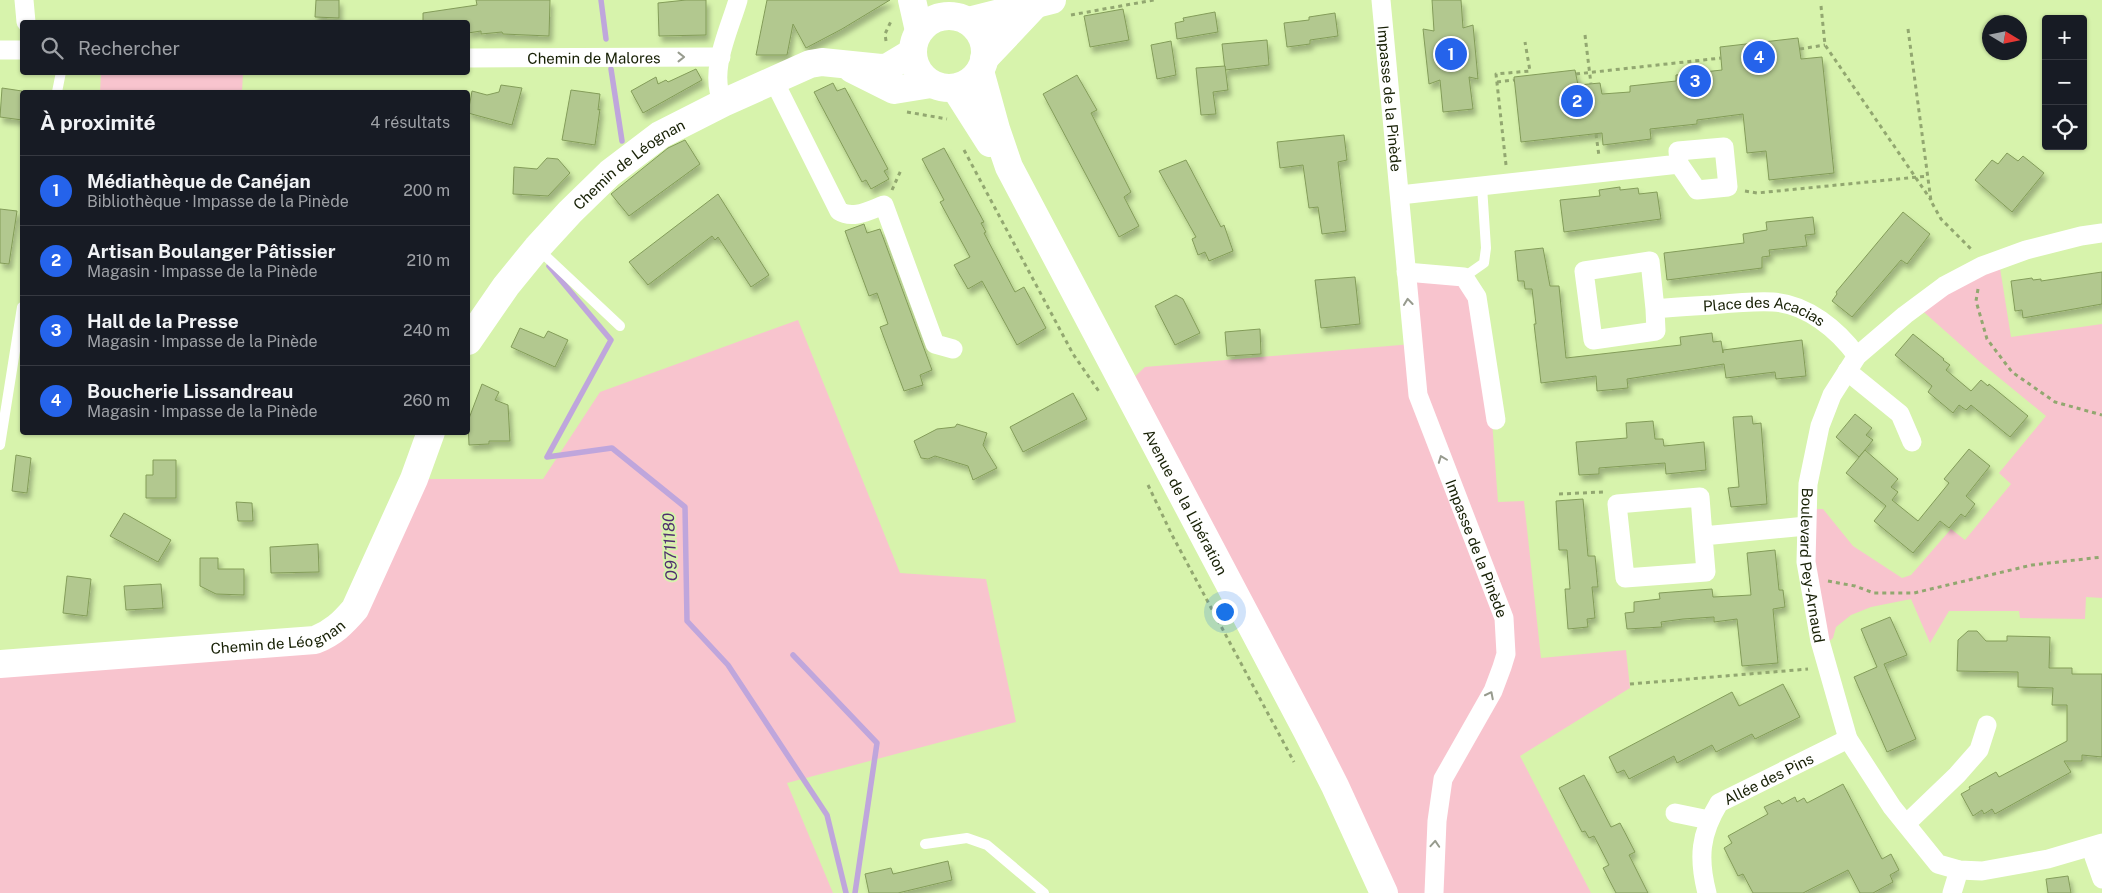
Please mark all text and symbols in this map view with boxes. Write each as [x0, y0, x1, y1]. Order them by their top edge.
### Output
north arrow [1982, 15, 2027, 60]
map controls [2042, 15, 2087, 150]
button: + [2042, 15, 2087, 60]
search box [20, 20, 470, 75]
street label: Impasse de la Pinède [1375, 25, 1406, 172]
icon: search [38, 34, 66, 62]
pin: 1 [1435, 35, 1467, 73]
text: Rechercher [78, 37, 180, 59]
pin: 4 [1743, 38, 1775, 76]
street label: Chemin de Malores [527, 49, 661, 66]
one-way arrow [678, 52, 686, 62]
button: − [2042, 60, 2087, 105]
pin: 3 [1679, 62, 1711, 100]
pin: 2 [1561, 82, 1593, 120]
button: locate [2042, 105, 2087, 150]
text: À proximité [40, 110, 156, 135]
text: 4 résultats [370, 113, 450, 132]
street label: Chemin de Léognan [569, 115, 687, 213]
text: Médiathèque de Canéjan [87, 170, 311, 192]
text: 1 [53, 181, 59, 200]
text: 200 m [403, 181, 450, 200]
text: Bibliothèque · Impasse de la Pinède [87, 192, 349, 211]
text: Artisan Boulanger Pâtissier [87, 240, 336, 262]
text: 2 [51, 251, 61, 270]
text: 210 m [406, 251, 450, 270]
text: Magasin · Impasse de la Pinède [87, 262, 318, 281]
street label: Place des Acacias [1702, 293, 1828, 329]
one-way arrow [1403, 297, 1414, 305]
text: Hall de la Presse [87, 310, 239, 332]
text: 3 [51, 321, 61, 340]
text: 240 m [403, 321, 450, 340]
text: Magasin · Impasse de la Pinède [87, 332, 318, 351]
text: Boucherie Lissandreau [87, 380, 293, 402]
text: 4 [51, 391, 61, 410]
text: 260 m [403, 391, 450, 410]
text: Magasin · Impasse de la Pinède [87, 402, 318, 421]
street label: Avenue de la Libération [1140, 426, 1231, 578]
one-way arrow [1438, 456, 1448, 464]
street label: Impasse de la Pinède [1443, 477, 1511, 620]
street label: Boulevard Pey-Arnaud [1798, 487, 1829, 644]
water label: O9711180 [659, 512, 681, 582]
your location [1212, 599, 1238, 625]
street label: Chemin de Léognan [210, 616, 348, 656]
one-way arrow [1484, 691, 1494, 700]
street label: Allée des Pins [1721, 749, 1816, 808]
one-way arrow [1430, 840, 1441, 848]

